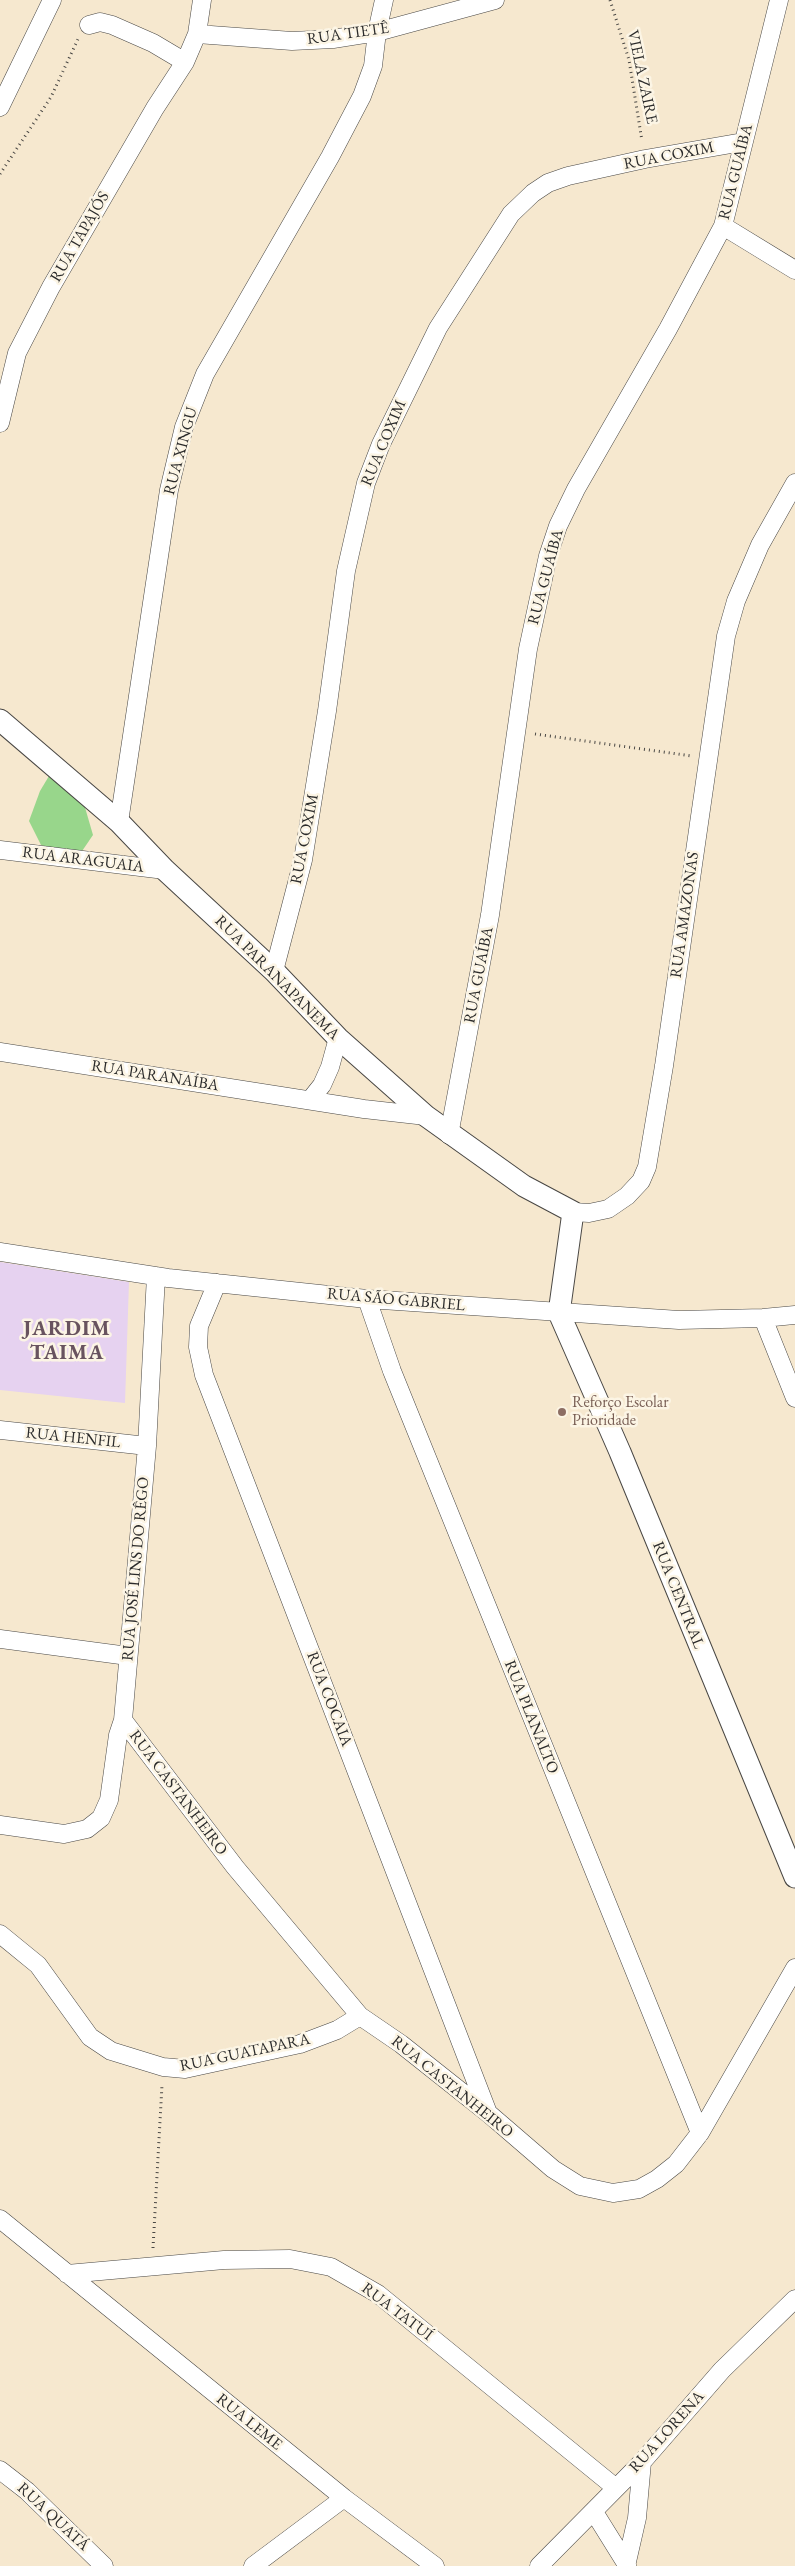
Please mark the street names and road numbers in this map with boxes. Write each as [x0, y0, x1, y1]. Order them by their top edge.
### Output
street label: RUA TIETÊ [306, 19, 390, 49]
street label: VIELA ZAIRE [623, 28, 661, 126]
street label: RUA GUAÍBA [715, 122, 757, 222]
street label: RUA COXIM [622, 138, 716, 174]
street label: RUA TAPAJÓS [46, 188, 114, 286]
street label: RUA COXIM [357, 397, 411, 489]
street label: RUA XINGU [160, 405, 202, 497]
street label: RUA GUAÍBA [524, 527, 568, 627]
street label: RUA COXIM [287, 792, 323, 886]
street label: RUA ARAGUAIA [21, 843, 145, 877]
street label: RUA AMAZONAS [667, 851, 703, 979]
street label: RUA PARANAPANEMA [211, 912, 343, 1044]
street label: RUA GUAÍBA [460, 925, 498, 1025]
street label: RUA PARANAÍBA [90, 1056, 220, 1096]
street label: RUA SÃO GABRIEL [326, 1284, 466, 1316]
street label: RUA HENFIL [25, 1423, 121, 1453]
street label: RUA JOSÉ LINS DO RÊGO [118, 1476, 154, 1662]
street label: RUA CENTRAL [648, 1539, 708, 1651]
street label: RUA COCAIA [302, 1649, 356, 1749]
street label: RUA PLANALTO [500, 1658, 562, 1776]
street label: RUA CASTANHEIRO [125, 1727, 231, 1859]
street label: RUA GUATAPARA [178, 2030, 312, 2076]
street label: RUA CASTANHEIRO [387, 2032, 517, 2142]
street label: RUA TATUÍ [358, 2279, 436, 2345]
street label: RUA LORENA [625, 2387, 709, 2477]
street label: RUA LEME [212, 2390, 286, 2454]
street label: RUA QUATÁ [13, 2479, 93, 2555]

